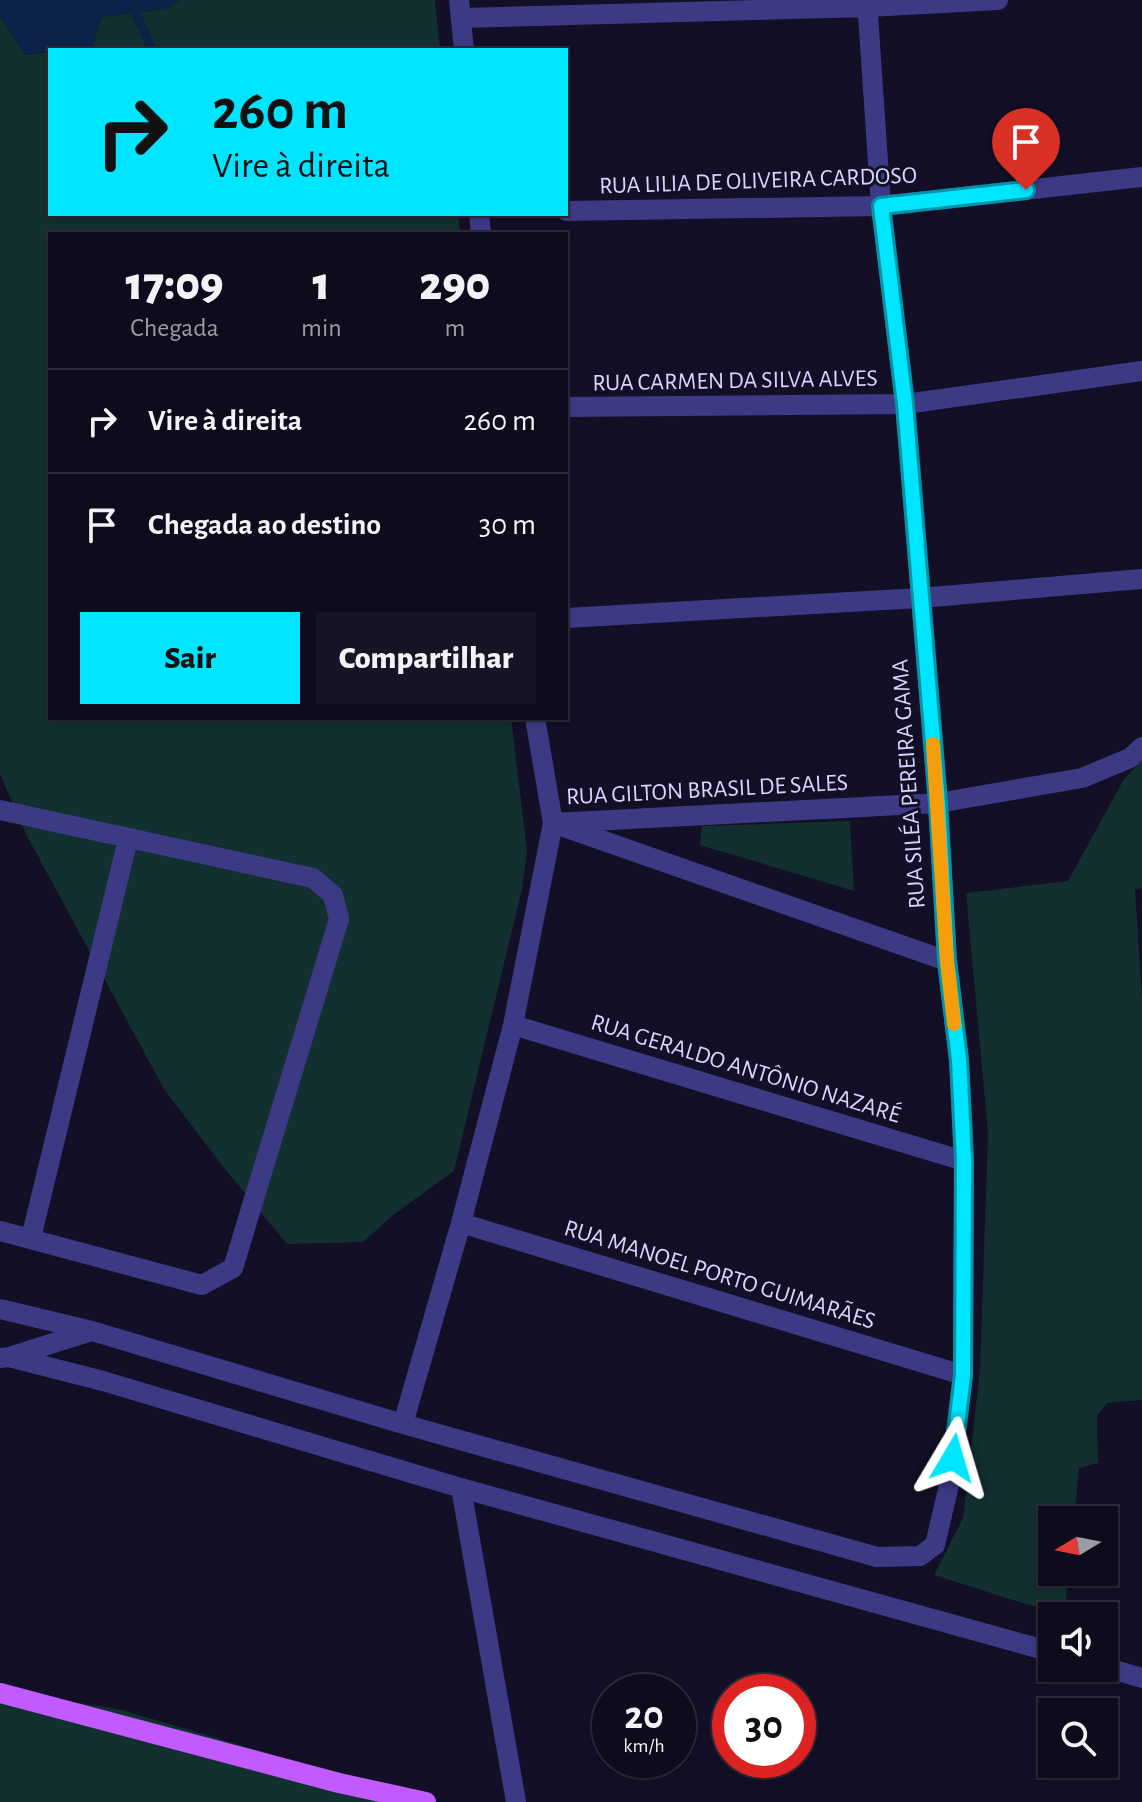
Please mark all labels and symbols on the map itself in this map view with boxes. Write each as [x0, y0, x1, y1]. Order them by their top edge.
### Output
pin [992, 108, 1060, 190]
street label: RUA LILIA DE OLIVEIRA CARDOSO [599, 163, 917, 199]
street label: RUA CARMEN DA SILVA ALVES [592, 367, 878, 395]
street label: RUA SILÉA PEREIRA GAMA [886, 658, 930, 910]
street label: RUA GILTON BRASIL DE SALES [566, 771, 849, 809]
street label: RUA GERALDO ANTÔNIO NAZARÉ [588, 1008, 904, 1128]
street label: RUA MANOEL PORTO GUIMARÃES [561, 1214, 879, 1334]
position arrow [911, 1416, 995, 1500]
north arrow [1038, 1506, 1118, 1586]
speed limit sign: 30 [712, 1674, 816, 1778]

